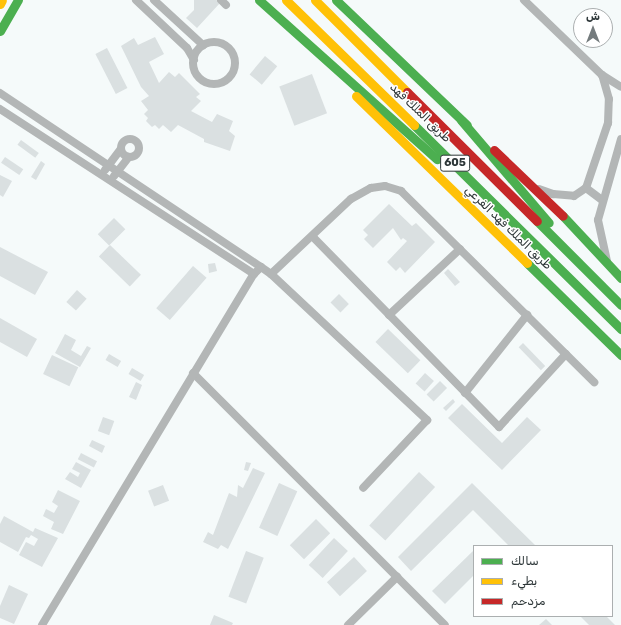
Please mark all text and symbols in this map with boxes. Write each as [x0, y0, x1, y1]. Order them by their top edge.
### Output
north arrow [573, 8, 613, 48]
text: ش [586, 10, 600, 23]
street label: طريق الملك فهد [386, 80, 454, 146]
road number: 605 [440, 154, 470, 172]
street label: طريق الملك فهد الفرعي [462, 183, 554, 273]
legend [473, 545, 613, 617]
text: سالك [511, 554, 539, 568]
text: بطيء [511, 574, 537, 588]
text: مزدحم [511, 594, 545, 608]

